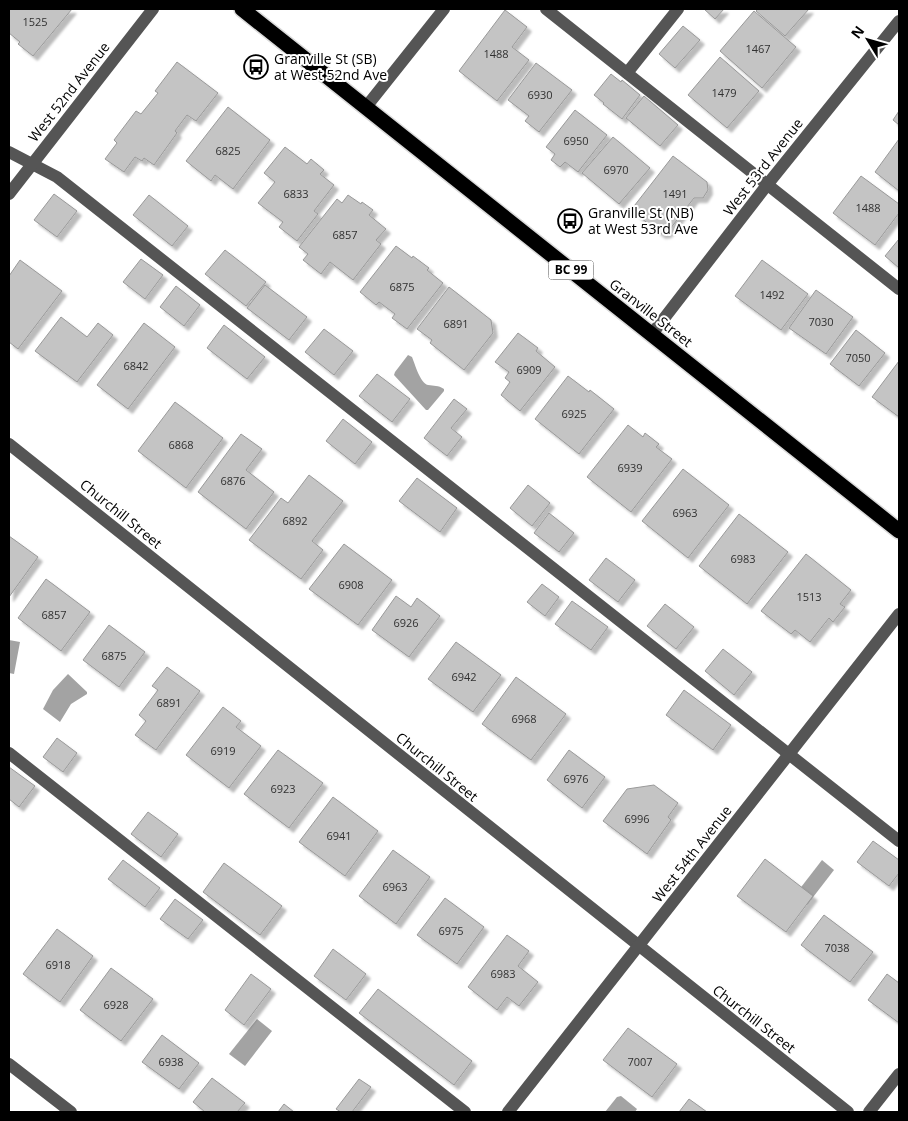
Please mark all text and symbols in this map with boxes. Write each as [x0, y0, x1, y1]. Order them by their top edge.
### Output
house number: 1525 [22, 14, 48, 29]
north arrow [843, 15, 893, 65]
text: N [846, 22, 868, 42]
street label: West 52nd Avenue [24, 38, 114, 145]
house number: 1467 [745, 41, 771, 56]
house number: 1488 [483, 46, 509, 61]
place label: Granville St (SB) at West 52nd Ave [274, 49, 387, 84]
bus stop icon: Granville St (SB) at West 52nd Ave [243, 54, 269, 80]
house number: 1479 [711, 85, 737, 100]
house number: 6930 [527, 87, 553, 102]
street label: West 53rd Avenue [719, 114, 807, 219]
house number: 6950 [563, 133, 589, 148]
house number: 6825 [215, 143, 241, 158]
house number: 6970 [603, 162, 629, 177]
house number: 6833 [283, 186, 309, 201]
house number: 1491 [662, 186, 688, 201]
house number: 1488 [855, 200, 881, 215]
place label: Granville St (NB) at West 53rd Ave [588, 203, 698, 238]
bus stop icon: Granville St (NB) at West 53rd Ave [557, 208, 583, 234]
house number: 6857 [332, 227, 358, 242]
road number: BC 99 [548, 260, 594, 280]
street label: Granville Street [606, 274, 697, 351]
house number: 6875 [389, 279, 415, 294]
house number: 1492 [759, 287, 785, 302]
house number: 7030 [808, 314, 834, 329]
house number: 6891 [443, 316, 469, 331]
house number: 7050 [845, 350, 871, 365]
house number: 6842 [123, 358, 149, 373]
house number: 6909 [516, 362, 542, 377]
house number: 6925 [561, 406, 587, 421]
house number: 6868 [168, 437, 194, 452]
house number: 6939 [617, 460, 643, 475]
house number: 6876 [220, 473, 246, 488]
street label: Churchill Street [76, 475, 166, 553]
house number: 6963 [672, 505, 698, 520]
house number: 6892 [282, 513, 308, 528]
house number: 6983 [730, 551, 756, 566]
house number: 6908 [338, 577, 364, 592]
house number: 1513 [796, 589, 822, 604]
house number: 6857 [41, 607, 67, 622]
house number: 6926 [393, 615, 419, 630]
house number: 6875 [101, 648, 127, 663]
house number: 6942 [451, 669, 477, 684]
house number: 6891 [156, 695, 182, 710]
house number: 6968 [511, 711, 537, 726]
street label: Churchill Street [392, 728, 482, 806]
house number: 6919 [210, 743, 236, 758]
house number: 6976 [563, 771, 589, 786]
house number: 6923 [270, 781, 296, 796]
street label: West 54th Avenue [648, 801, 736, 906]
house number: 6996 [624, 811, 650, 826]
house number: 6941 [326, 828, 352, 843]
house number: 6963 [382, 879, 408, 894]
house number: 6975 [438, 923, 464, 938]
house number: 7038 [824, 940, 850, 955]
house number: 6918 [45, 957, 71, 972]
house number: 6983 [490, 966, 516, 981]
street label: Churchill Street [709, 980, 800, 1057]
house number: 6928 [103, 997, 129, 1012]
house number: 6938 [158, 1054, 184, 1069]
house number: 7007 [627, 1054, 653, 1069]

